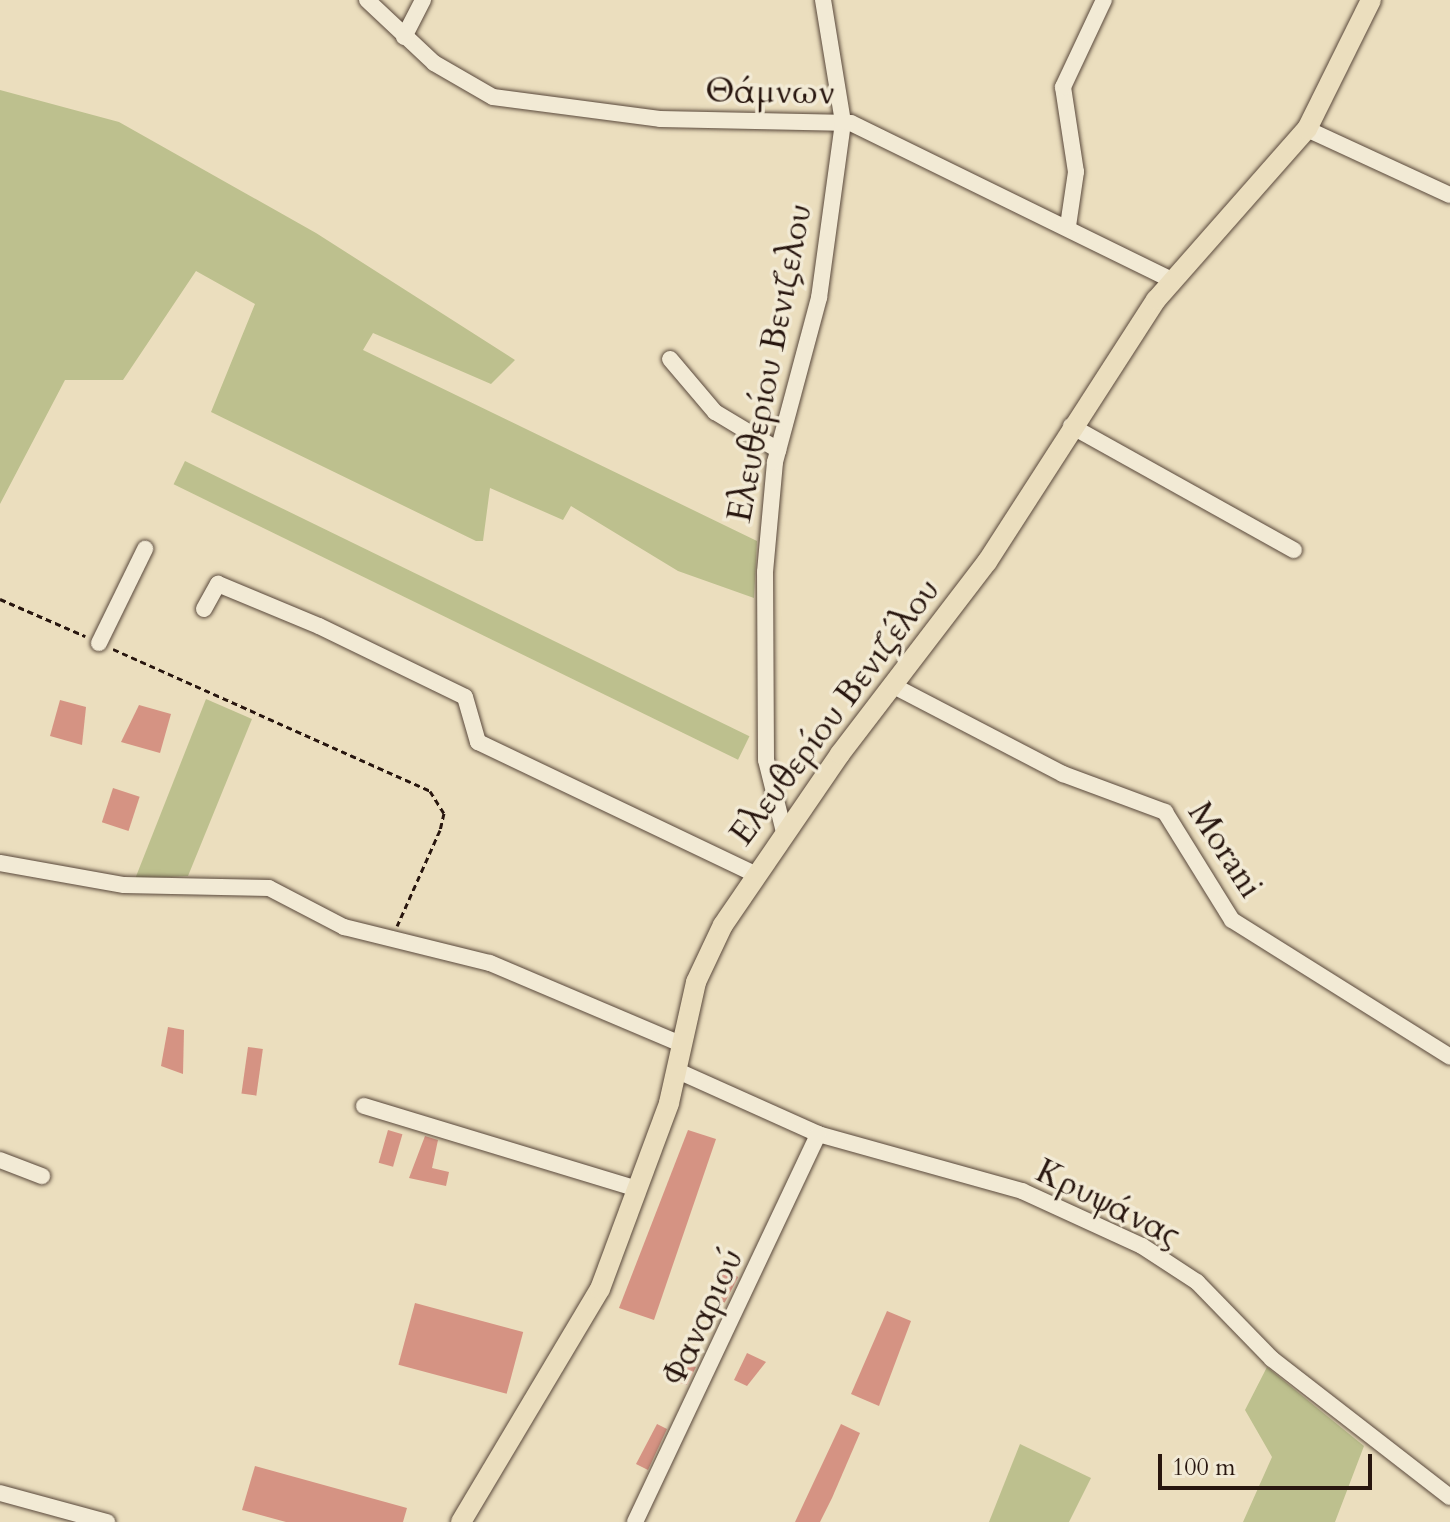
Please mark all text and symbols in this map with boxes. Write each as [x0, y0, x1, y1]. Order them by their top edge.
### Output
street label: Θάμνων [705, 70, 835, 114]
street label: Ελευθερίου Βενιζελου [719, 200, 821, 526]
street label: Ελευθερίου Βενιζέλου [721, 571, 949, 853]
street label: Morani [1179, 794, 1271, 906]
street label: Κρυψάνας [1029, 1151, 1187, 1255]
street label: Φαναριού [654, 1242, 752, 1392]
scale bar [1162, 1438, 1376, 1488]
text: 100 m [1172, 1451, 1236, 1484]

